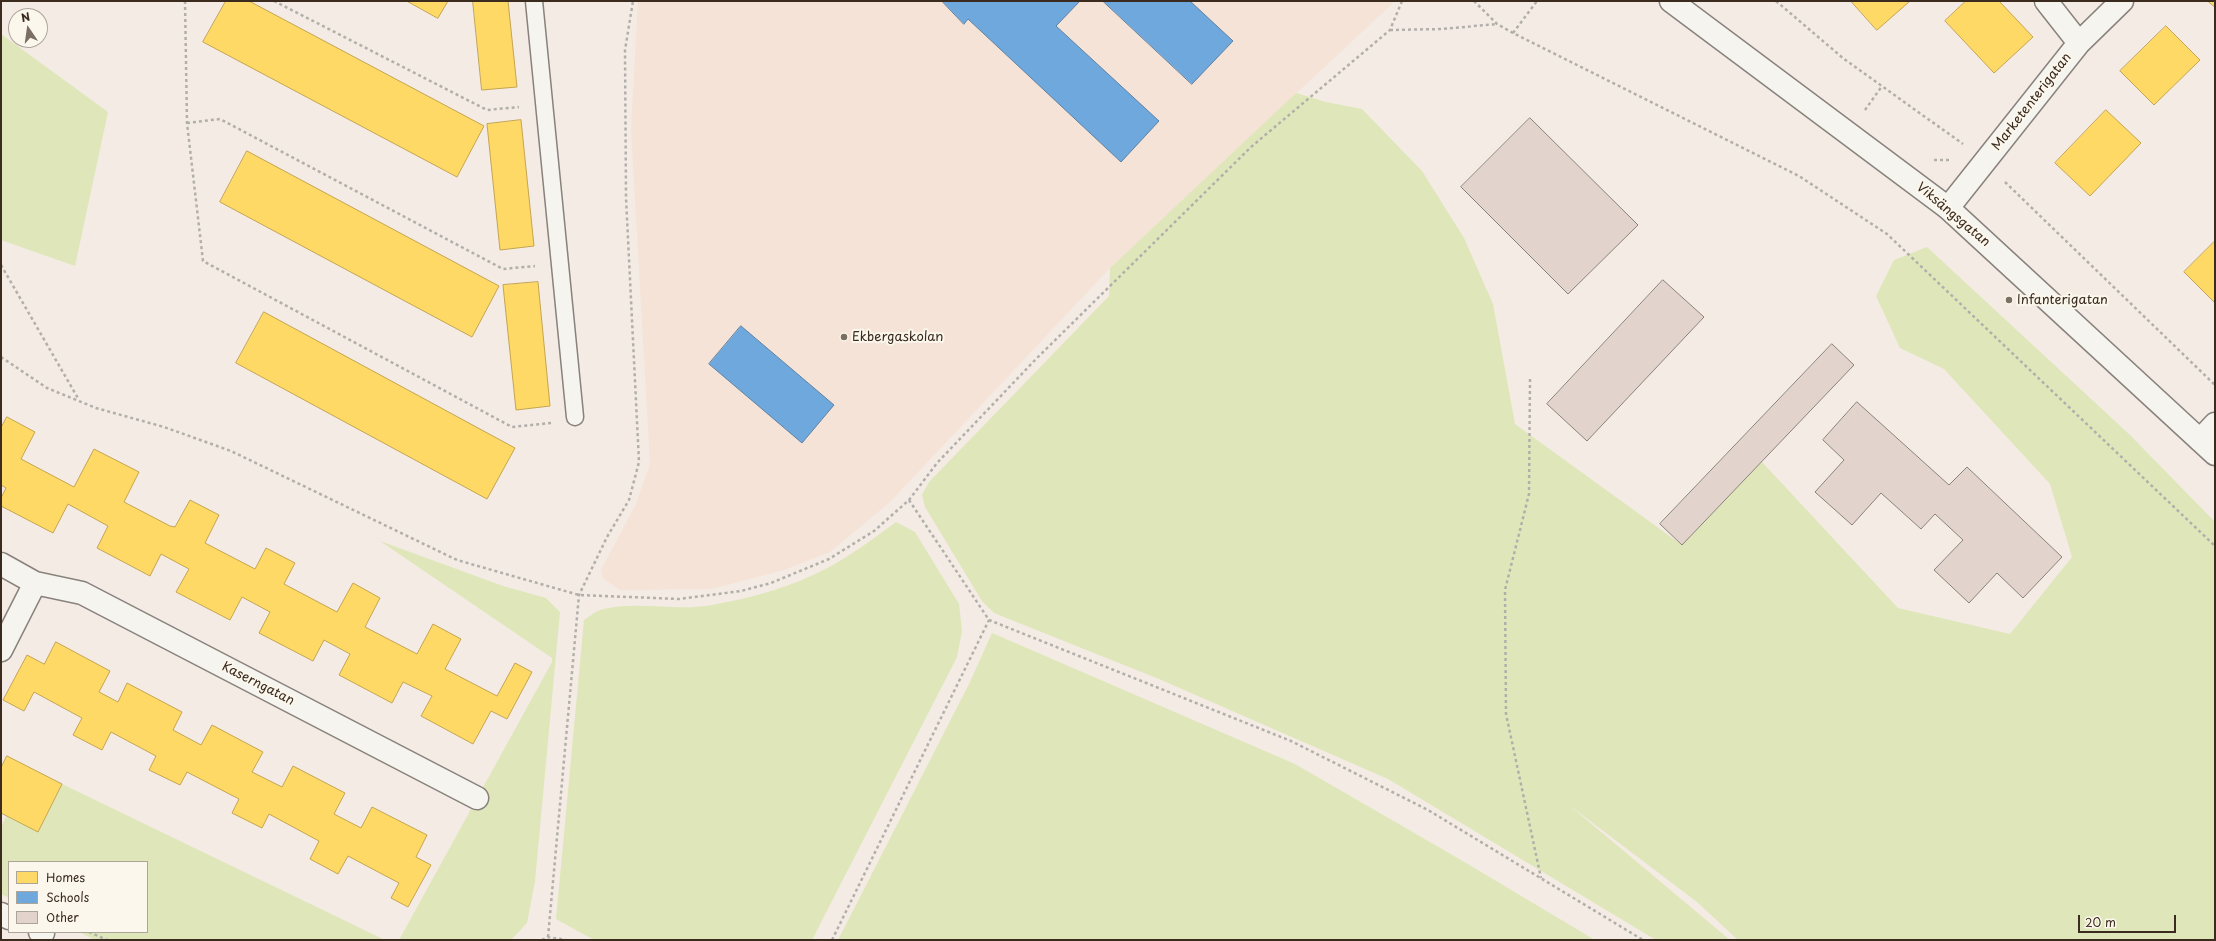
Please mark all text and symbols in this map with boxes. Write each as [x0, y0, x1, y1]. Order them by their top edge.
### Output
north arrow [8, 8, 48, 48]
text: N [19, 8, 32, 26]
street label: Marketenterigatan [1989, 50, 2075, 154]
street label: Viksängsgatan [1913, 180, 1993, 250]
place label: Infanterigatan [2017, 292, 2108, 308]
marker: Infanterigatan [2004, 295, 2014, 305]
place label: Ekbergaskolan [852, 329, 944, 345]
marker: Ekbergaskolan [839, 332, 849, 342]
street label: Kaserngatan [219, 659, 297, 709]
legend [8, 861, 148, 933]
text: Homes [46, 868, 85, 886]
text: Schools [46, 888, 89, 906]
scale bar [2080, 907, 2178, 933]
text: Other [46, 908, 79, 926]
text: 20 m [2085, 913, 2116, 931]

